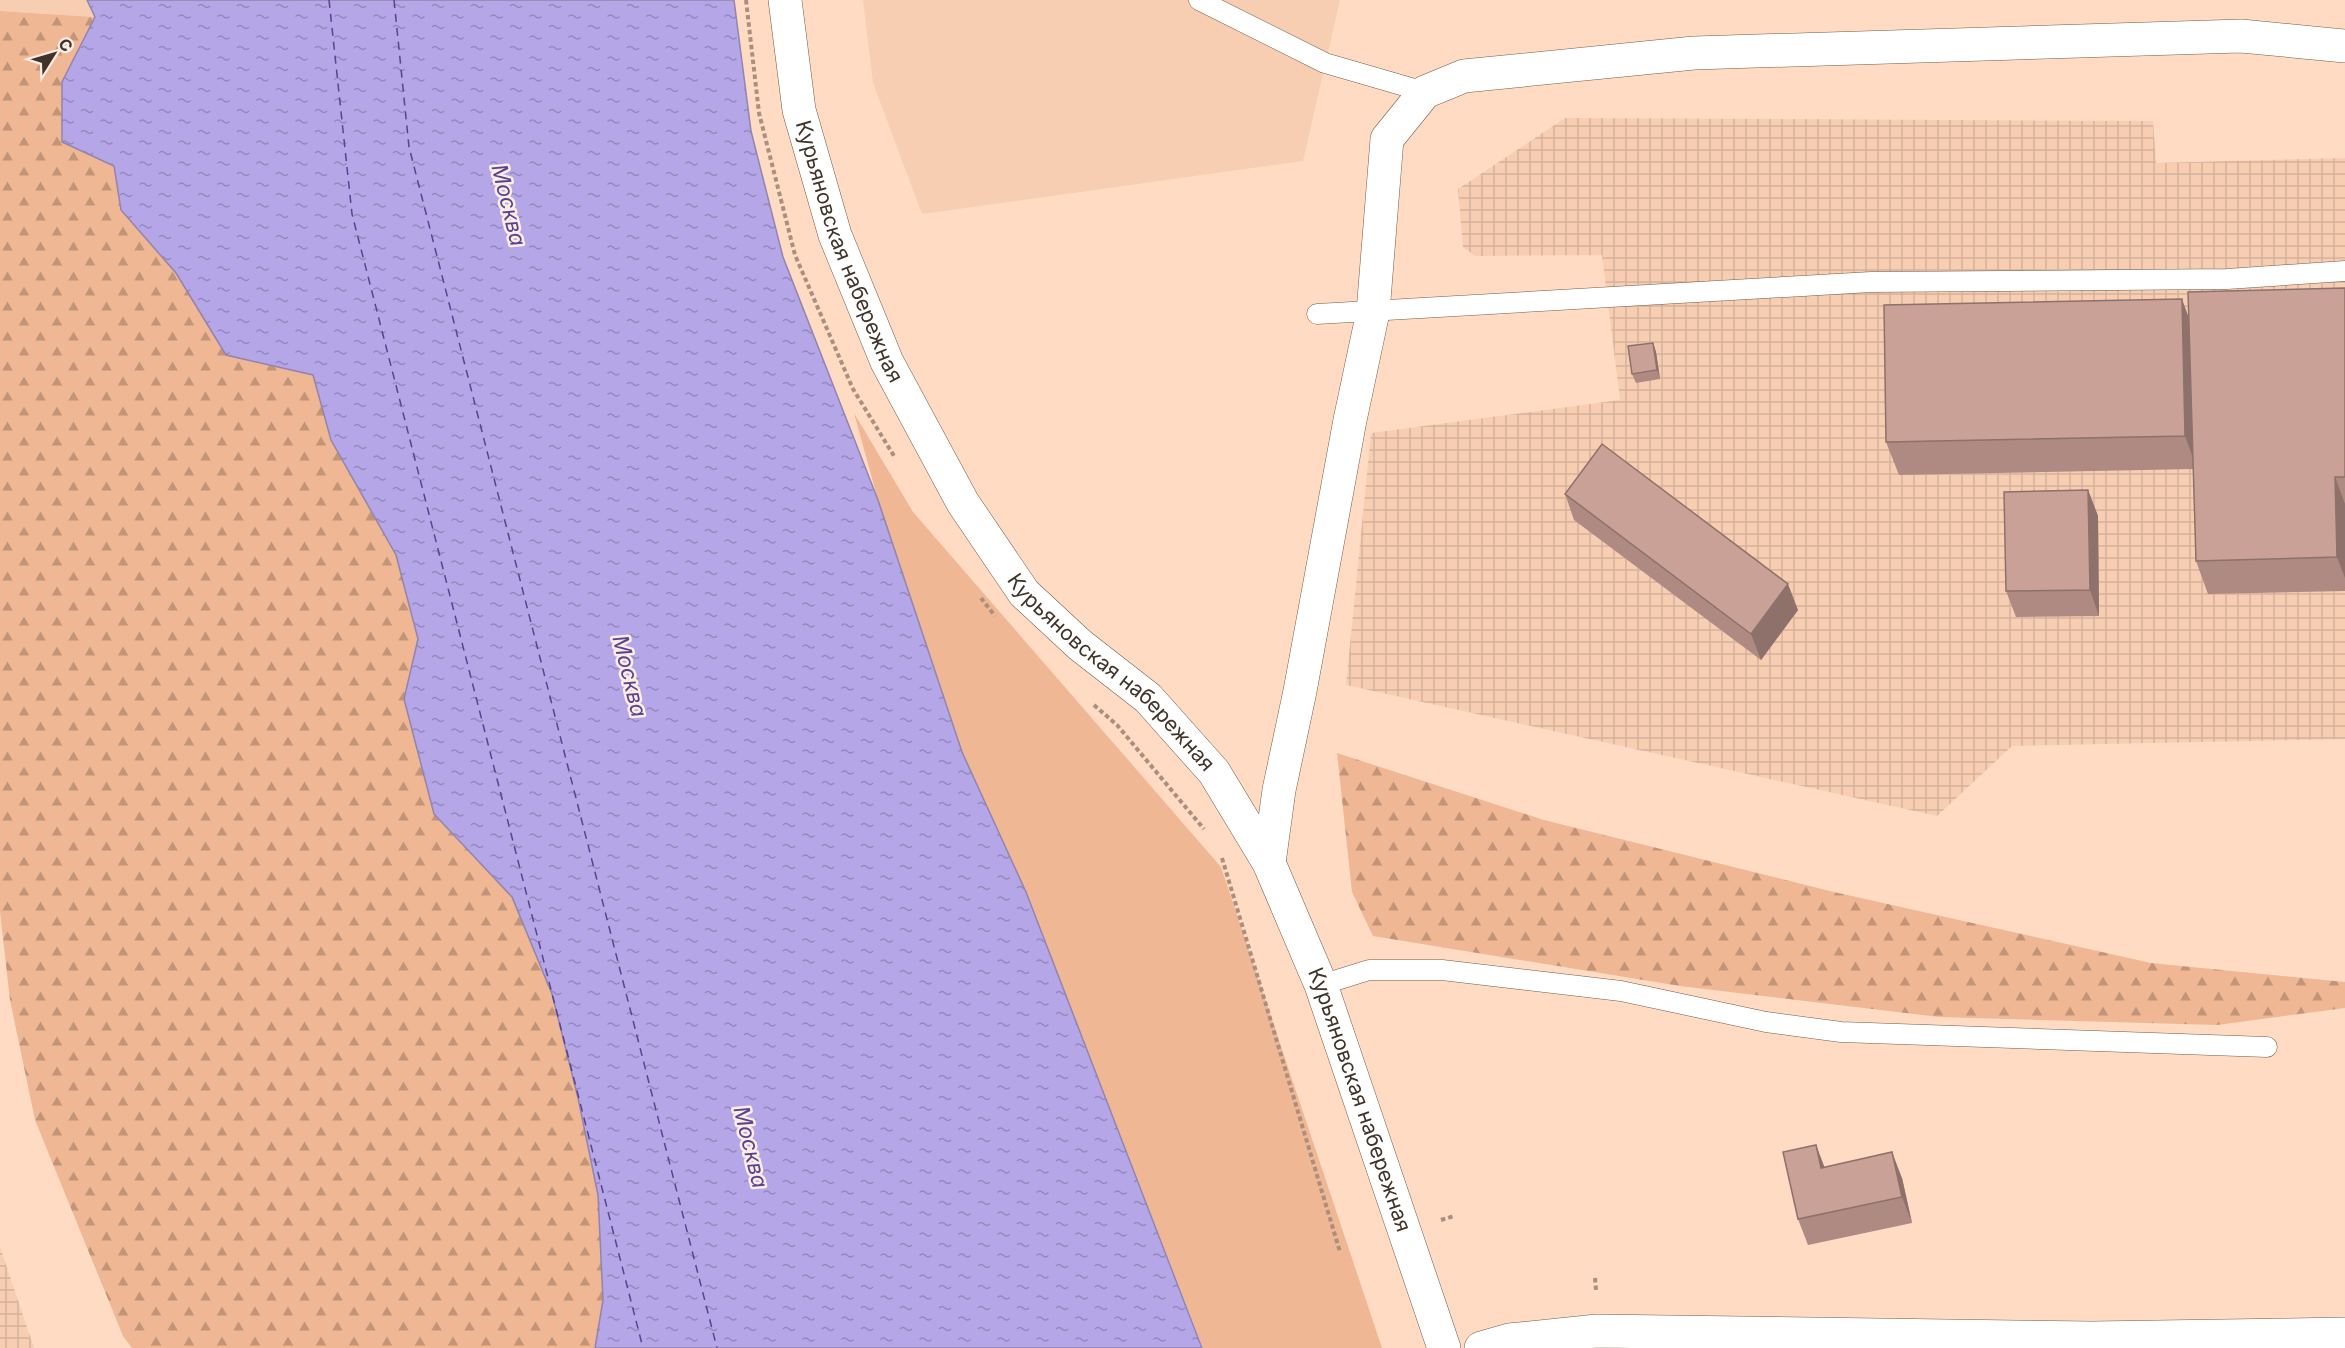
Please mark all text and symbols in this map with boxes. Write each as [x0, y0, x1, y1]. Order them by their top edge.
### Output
north arrow [24, 24, 84, 84]
text: С [54, 34, 78, 56]
street label: Курьяновская набережная [791, 117, 909, 387]
water label: Москва [486, 161, 532, 249]
street label: Курьяновская набережная [1002, 568, 1220, 776]
water label: Москва [607, 632, 653, 720]
street label: Курьяновская набережная [1303, 964, 1417, 1235]
water label: Москва [728, 1103, 774, 1191]

